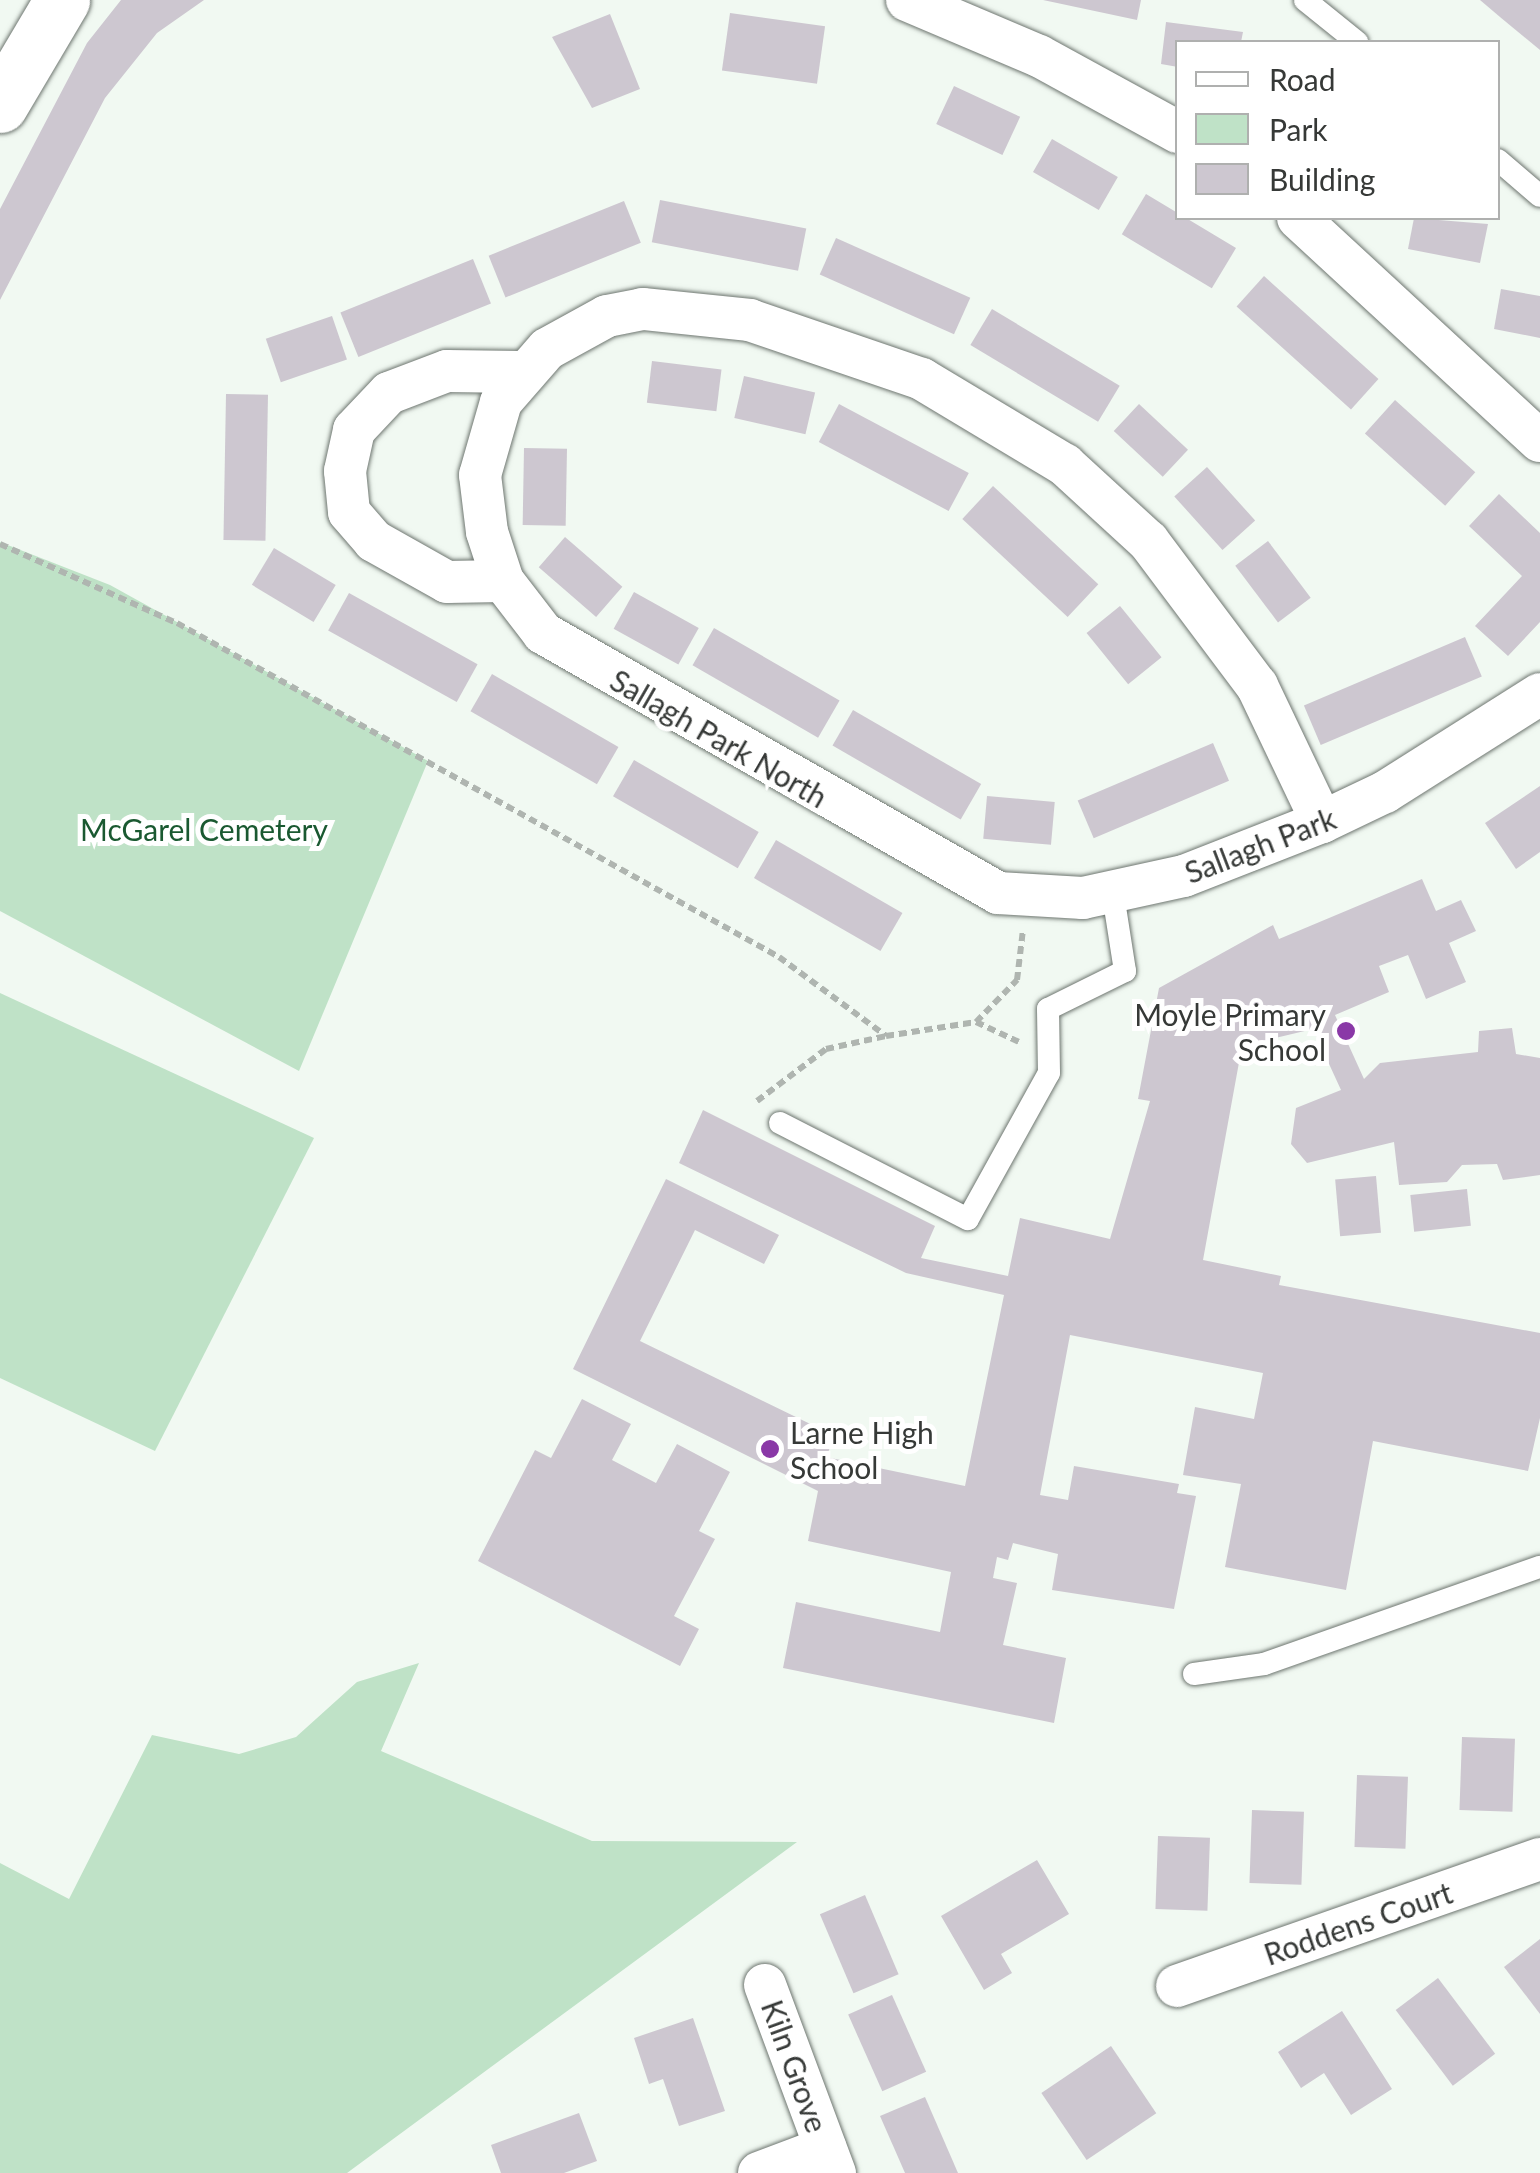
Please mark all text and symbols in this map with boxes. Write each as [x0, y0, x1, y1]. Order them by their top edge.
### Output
legend [1175, 40, 1500, 220]
text: Road [1269, 61, 1336, 97]
text: Park [1269, 111, 1328, 147]
text: Building [1269, 161, 1375, 197]
street label: Sallagh Park North [604, 661, 834, 815]
street label: Sallagh Park [1179, 800, 1341, 890]
park label: McGarel Cemetery [80, 811, 328, 847]
place label: Moyle Primary School [1134, 996, 1326, 1066]
marker: Moyle Primary School [1335, 1020, 1357, 1042]
place label: Larne High School [790, 1414, 934, 1484]
marker: Larne High School [759, 1438, 781, 1460]
street label: Roddens Court [1259, 1874, 1457, 1972]
street label: Kiln Grove [754, 1995, 836, 2137]

